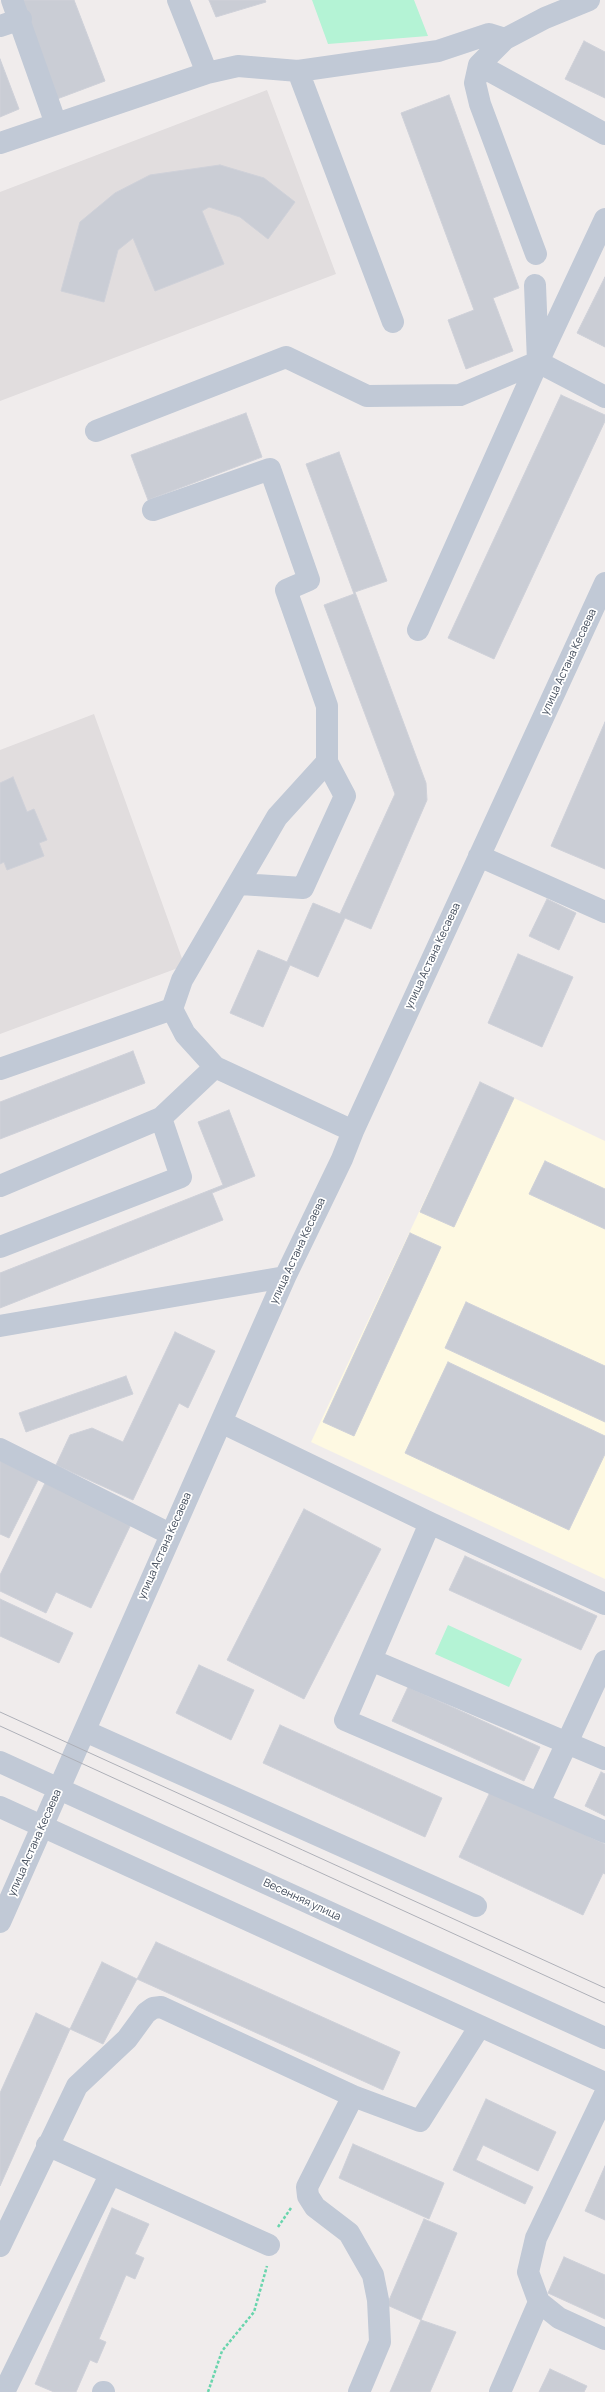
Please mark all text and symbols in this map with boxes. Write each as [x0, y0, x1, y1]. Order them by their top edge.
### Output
street label: улица Астана Кесаева [539, 607, 599, 717]
street label: улица Астана Кесаева [403, 901, 463, 1011]
street label: улица Астана Кесаева [268, 1196, 328, 1306]
street label: улица Астана Кесаева [135, 1490, 195, 1602]
street label: улица Астана Кесаева [5, 1787, 65, 1899]
street label: Весенняя улица [261, 1876, 343, 1924]

